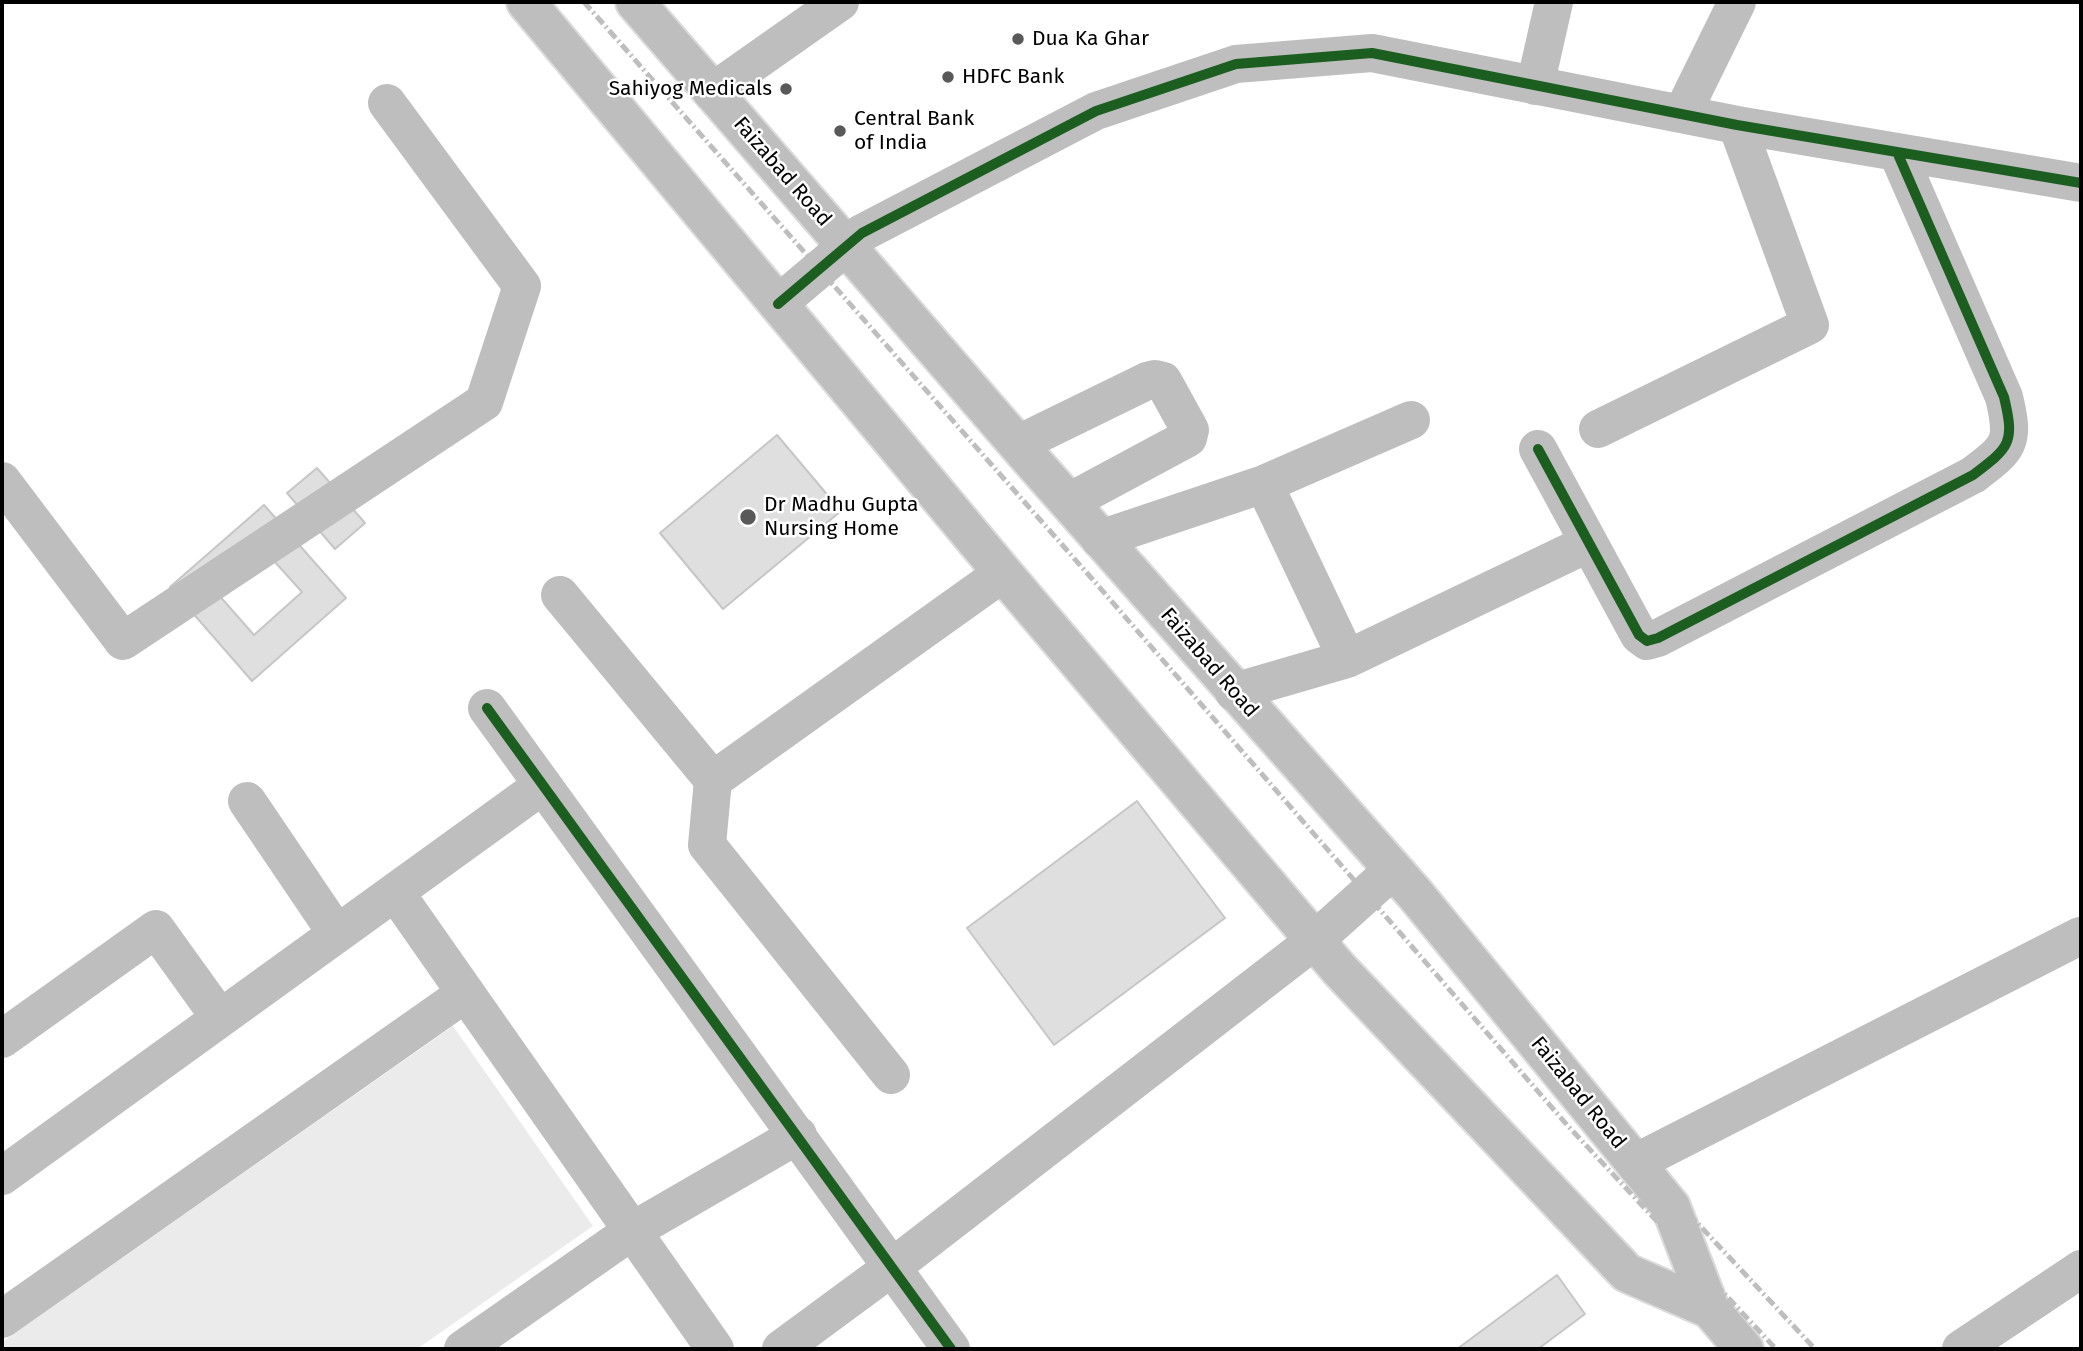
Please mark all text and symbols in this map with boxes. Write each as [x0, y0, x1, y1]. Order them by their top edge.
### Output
place label: Dua Ka Ghar [1032, 26, 1149, 52]
marker: Dua Ka Ghar [1010, 31, 1026, 47]
place label: HDFC Bank [962, 64, 1064, 90]
marker: HDFC Bank [940, 69, 956, 85]
place label: Sahiyog Medicals [609, 76, 772, 102]
marker: Sahiyog Medicals [778, 81, 794, 97]
place label: Central Bank of India [854, 106, 974, 156]
street label: Faizabad Road [728, 112, 836, 232]
marker: Central Bank of India [832, 123, 848, 139]
place label: Dr Madhu Gupta Nursing Home [764, 492, 918, 542]
marker: Dr Madhu Gupta Nursing Home [738, 507, 758, 527]
street label: Faizabad Road [1155, 603, 1263, 723]
street label: Faizabad Road [1525, 1032, 1631, 1154]

